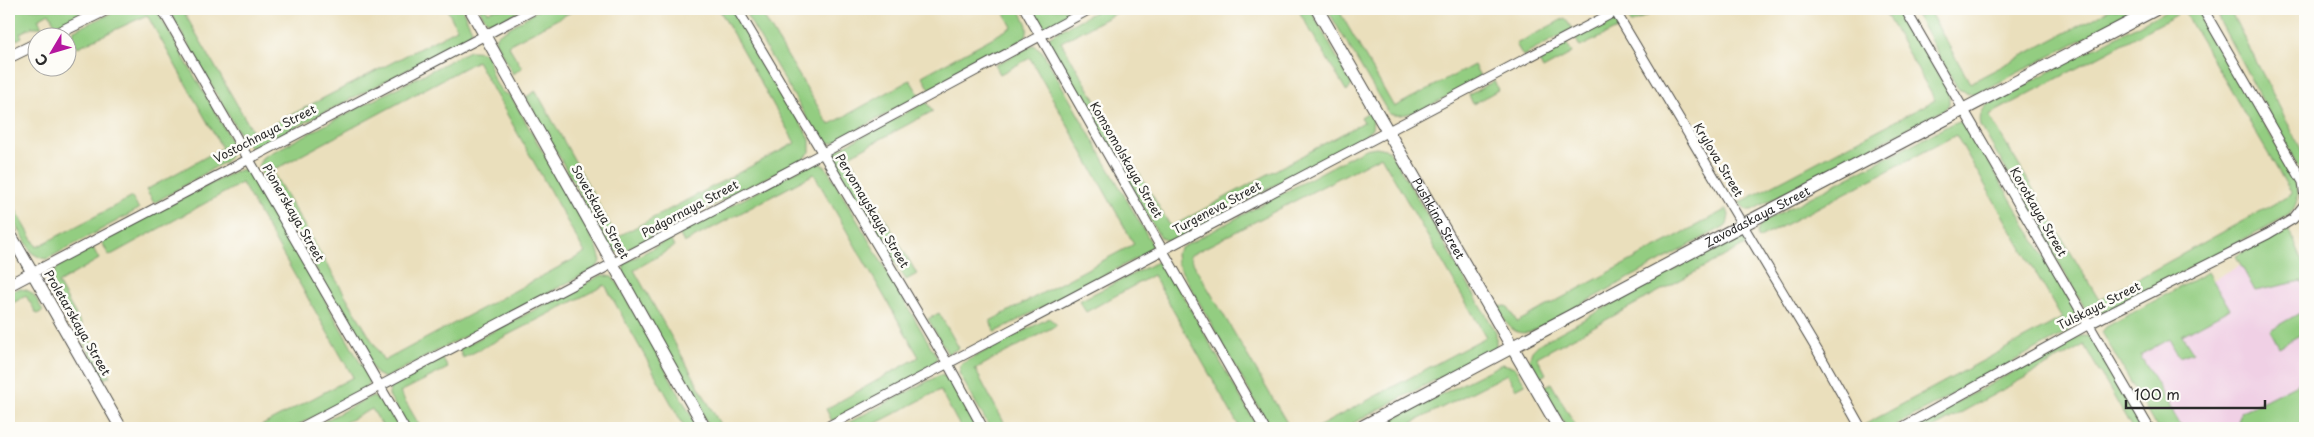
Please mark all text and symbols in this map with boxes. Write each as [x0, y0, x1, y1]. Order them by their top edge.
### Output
north arrow [28, 28, 78, 78]
text: С [30, 50, 53, 71]
street label: Komsomolskaya Street [1086, 98, 1168, 221]
street label: Vostochnaya Street [210, 99, 319, 167]
street label: Krylova Street [1690, 119, 1748, 200]
street label: Pervomayskaya Street [832, 150, 914, 271]
street label: Pionerskaya Street [258, 160, 329, 265]
street label: Sovetskaya Street [568, 161, 634, 262]
street label: Korotkaya Street [2006, 164, 2072, 260]
street label: Pushkina Street [1408, 174, 1470, 262]
street label: Podgornaya Street [638, 175, 741, 241]
street label: Turgeneva Street [1169, 176, 1264, 238]
street label: Zavodaskaya Street [1701, 181, 1813, 251]
street label: Proletarskaya Street [40, 266, 116, 379]
street label: Tulskaya Street [2054, 276, 2143, 334]
scale bar [2126, 377, 2265, 409]
text: 100 m [2134, 382, 2180, 405]

